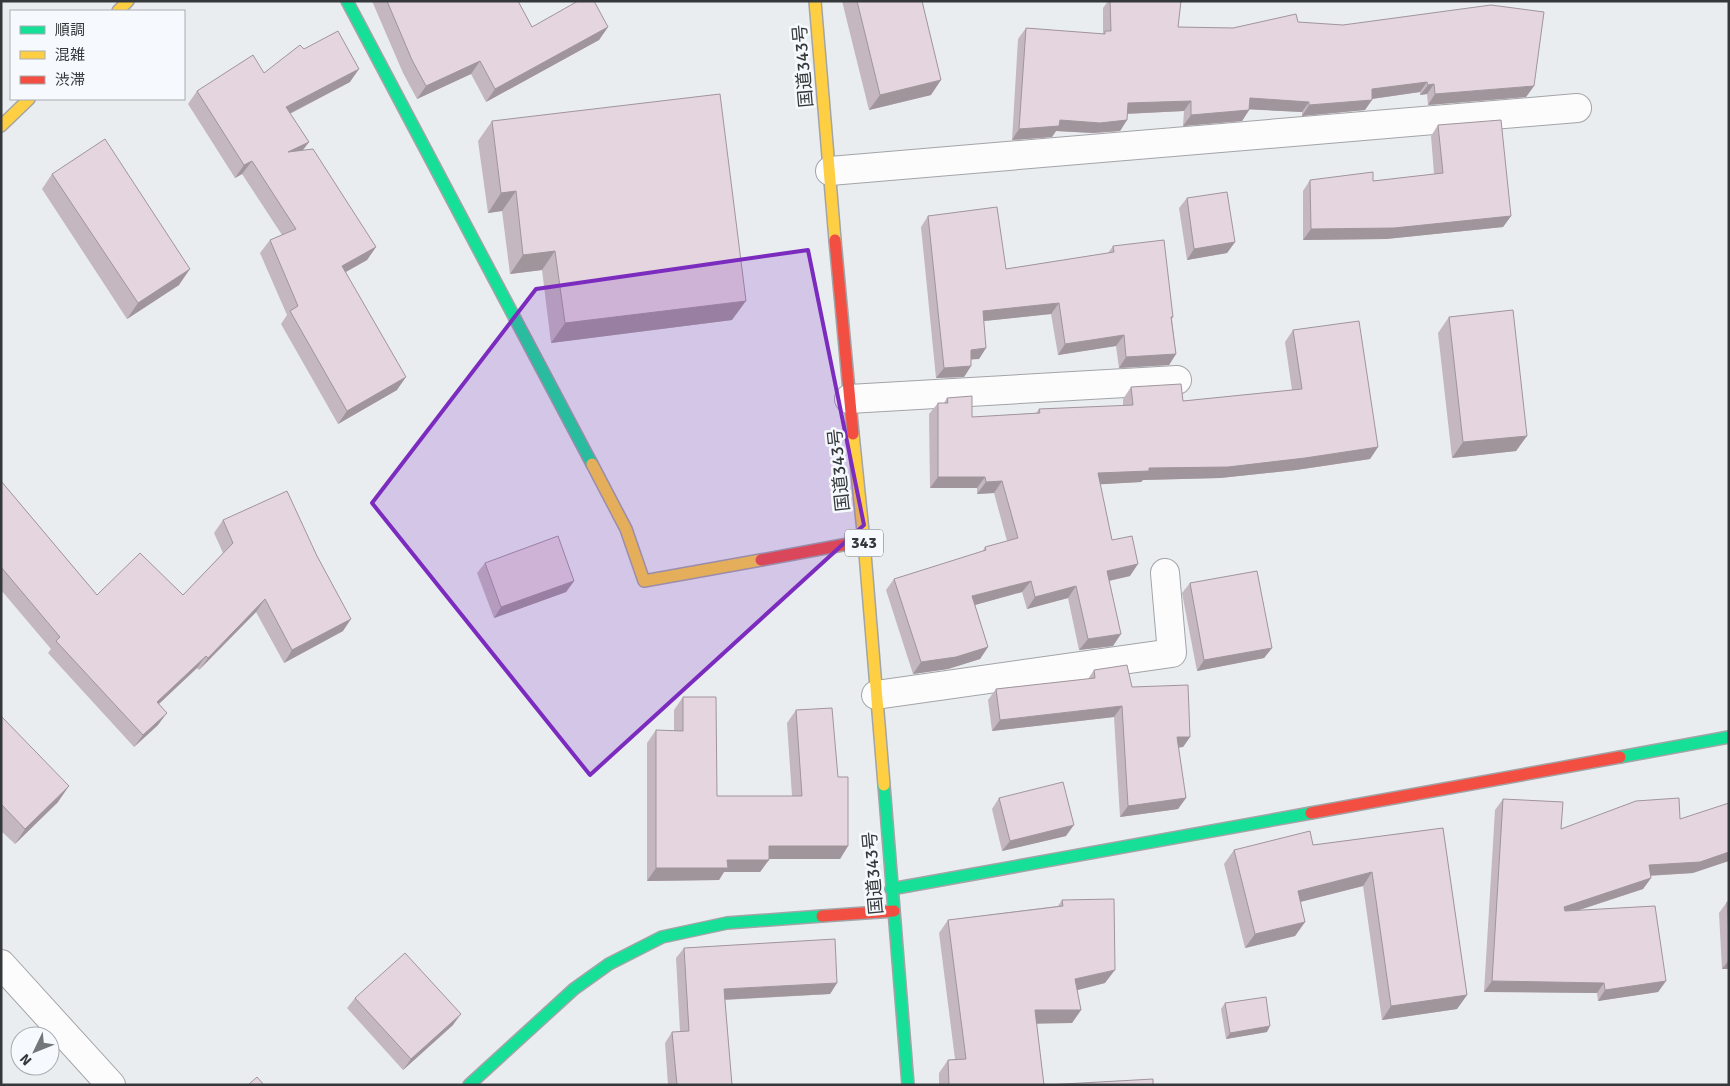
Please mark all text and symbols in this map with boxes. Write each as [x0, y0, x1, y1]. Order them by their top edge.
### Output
legend [10, 10, 185, 100]
text: 順調 [55, 21, 85, 39]
street label: 国道343号 [788, 24, 818, 108]
text: 混雑 [55, 46, 85, 64]
text: 渋滞 [55, 71, 85, 89]
street label: 国道343号 [824, 427, 854, 513]
road number: 343 [845, 530, 883, 556]
street label: 国道343号 [858, 831, 888, 915]
north arrow [10, 1026, 60, 1076]
text: N [16, 1050, 35, 1069]

